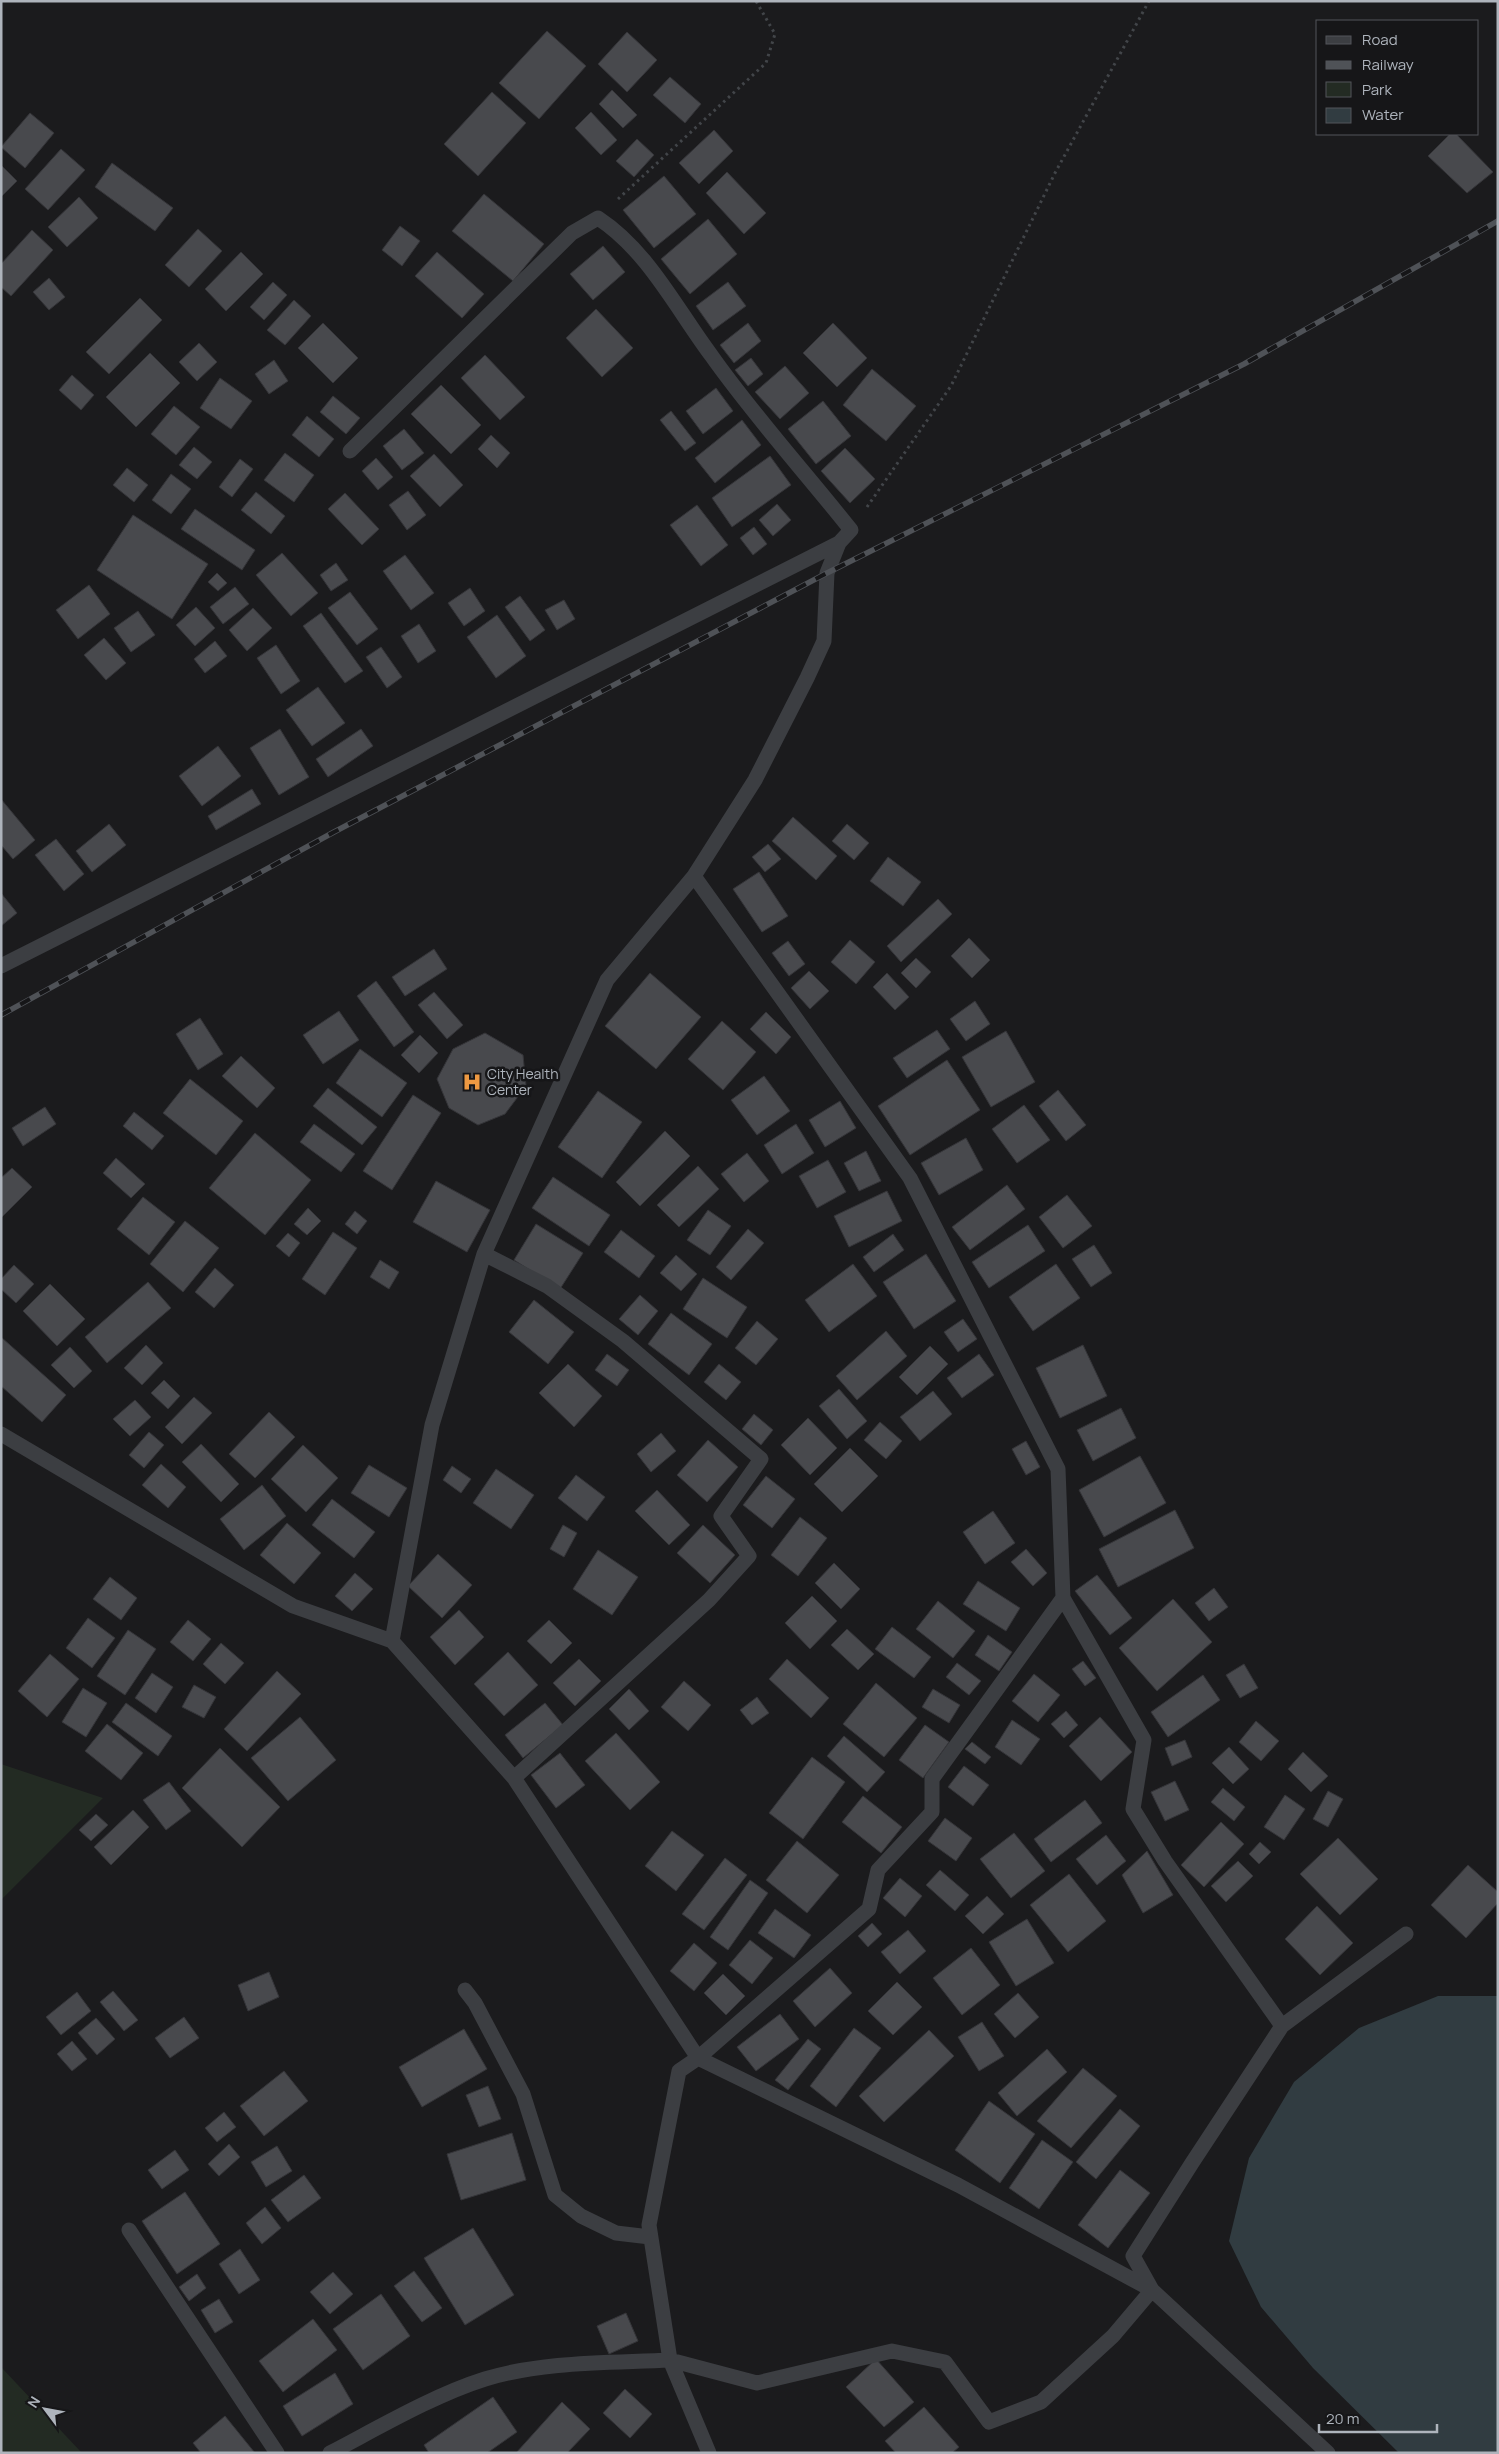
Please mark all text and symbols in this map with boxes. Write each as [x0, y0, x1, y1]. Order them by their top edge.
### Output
legend [1316, 20, 1479, 135]
text: Road [1362, 29, 1398, 50]
text: Railway [1362, 54, 1414, 75]
text: Park [1362, 79, 1392, 100]
text: Water [1362, 104, 1404, 125]
place label: City Health Center [487, 1064, 558, 1099]
hospital icon: City Health Center [461, 1071, 483, 1093]
north arrow [20, 2384, 70, 2434]
text: N [23, 2393, 44, 2411]
scale bar [1319, 2402, 1436, 2434]
text: 20 m [1326, 2408, 1359, 2429]

